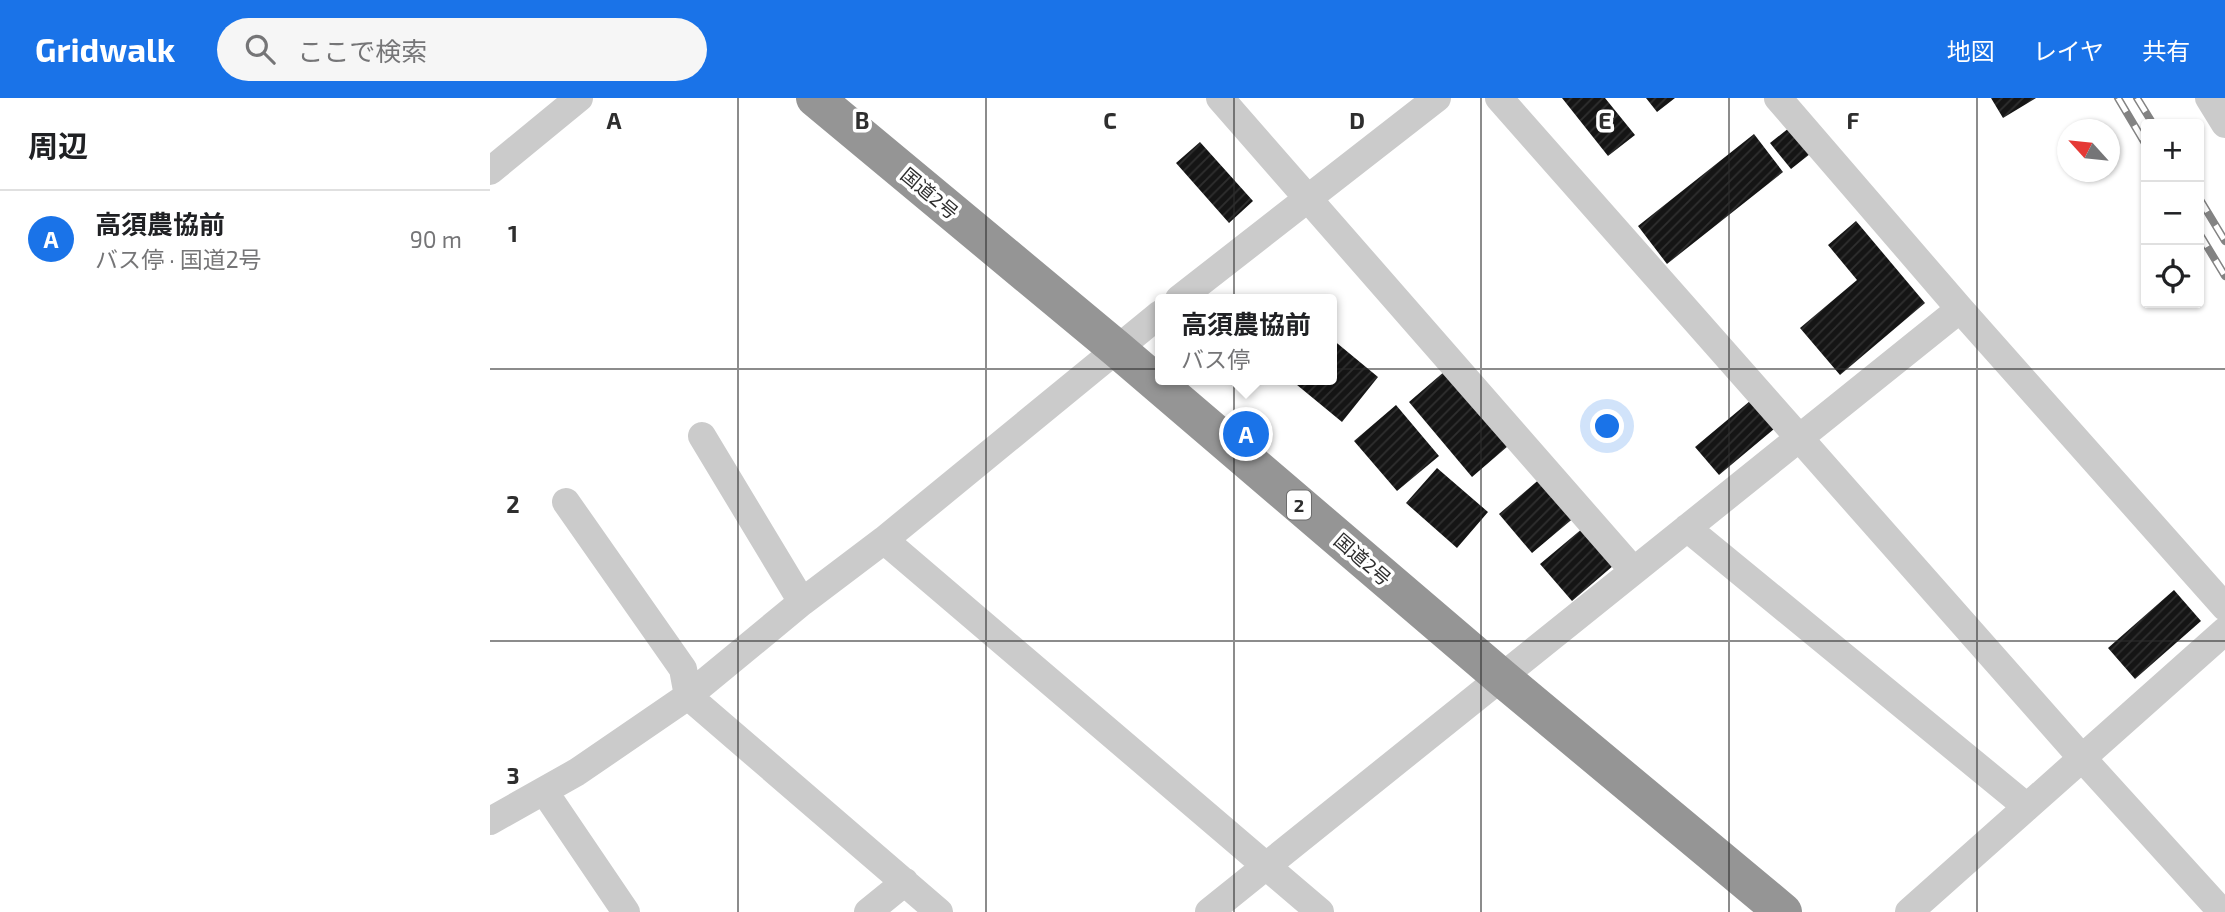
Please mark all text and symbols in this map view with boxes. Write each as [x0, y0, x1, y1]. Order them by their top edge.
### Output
search box [217, 18, 707, 81]
text: Gridwalk [35, 29, 175, 69]
icon: search [241, 30, 279, 68]
text: ここで検索 [297, 35, 427, 66]
text: 地図 [1947, 36, 1995, 65]
text: レイヤ [2033, 36, 2104, 65]
text: 共有 [2142, 36, 2190, 65]
text: A [606, 106, 622, 134]
text: B [855, 106, 869, 134]
text: C [1103, 106, 1117, 134]
text: D [1349, 106, 1365, 134]
text: E [1598, 106, 1612, 134]
text: F [1847, 106, 1860, 134]
north arrow [2057, 119, 2120, 182]
map controls [2141, 119, 2204, 308]
button: + [2141, 119, 2204, 182]
text: 周辺 [28, 127, 88, 163]
street label: 国道2号 [897, 162, 963, 224]
button: − [2141, 182, 2204, 245]
text: 高須農協前 [95, 208, 225, 239]
text: 1 [508, 219, 518, 247]
text: A [43, 225, 59, 253]
text: 90 m [410, 225, 462, 253]
text: バス停 · 国道2号 [95, 245, 262, 273]
button: locate [2141, 245, 2204, 308]
popup [1155, 294, 1337, 385]
text: 高須農協前 [1181, 308, 1311, 339]
text: バス停 [1181, 345, 1250, 373]
pin: A [1223, 408, 1269, 460]
your location [1590, 409, 1624, 443]
text: 2 [506, 490, 520, 518]
road number: 2 [1287, 491, 1311, 520]
street label: 国道2号 [1330, 528, 1396, 590]
text: 3 [506, 761, 520, 789]

